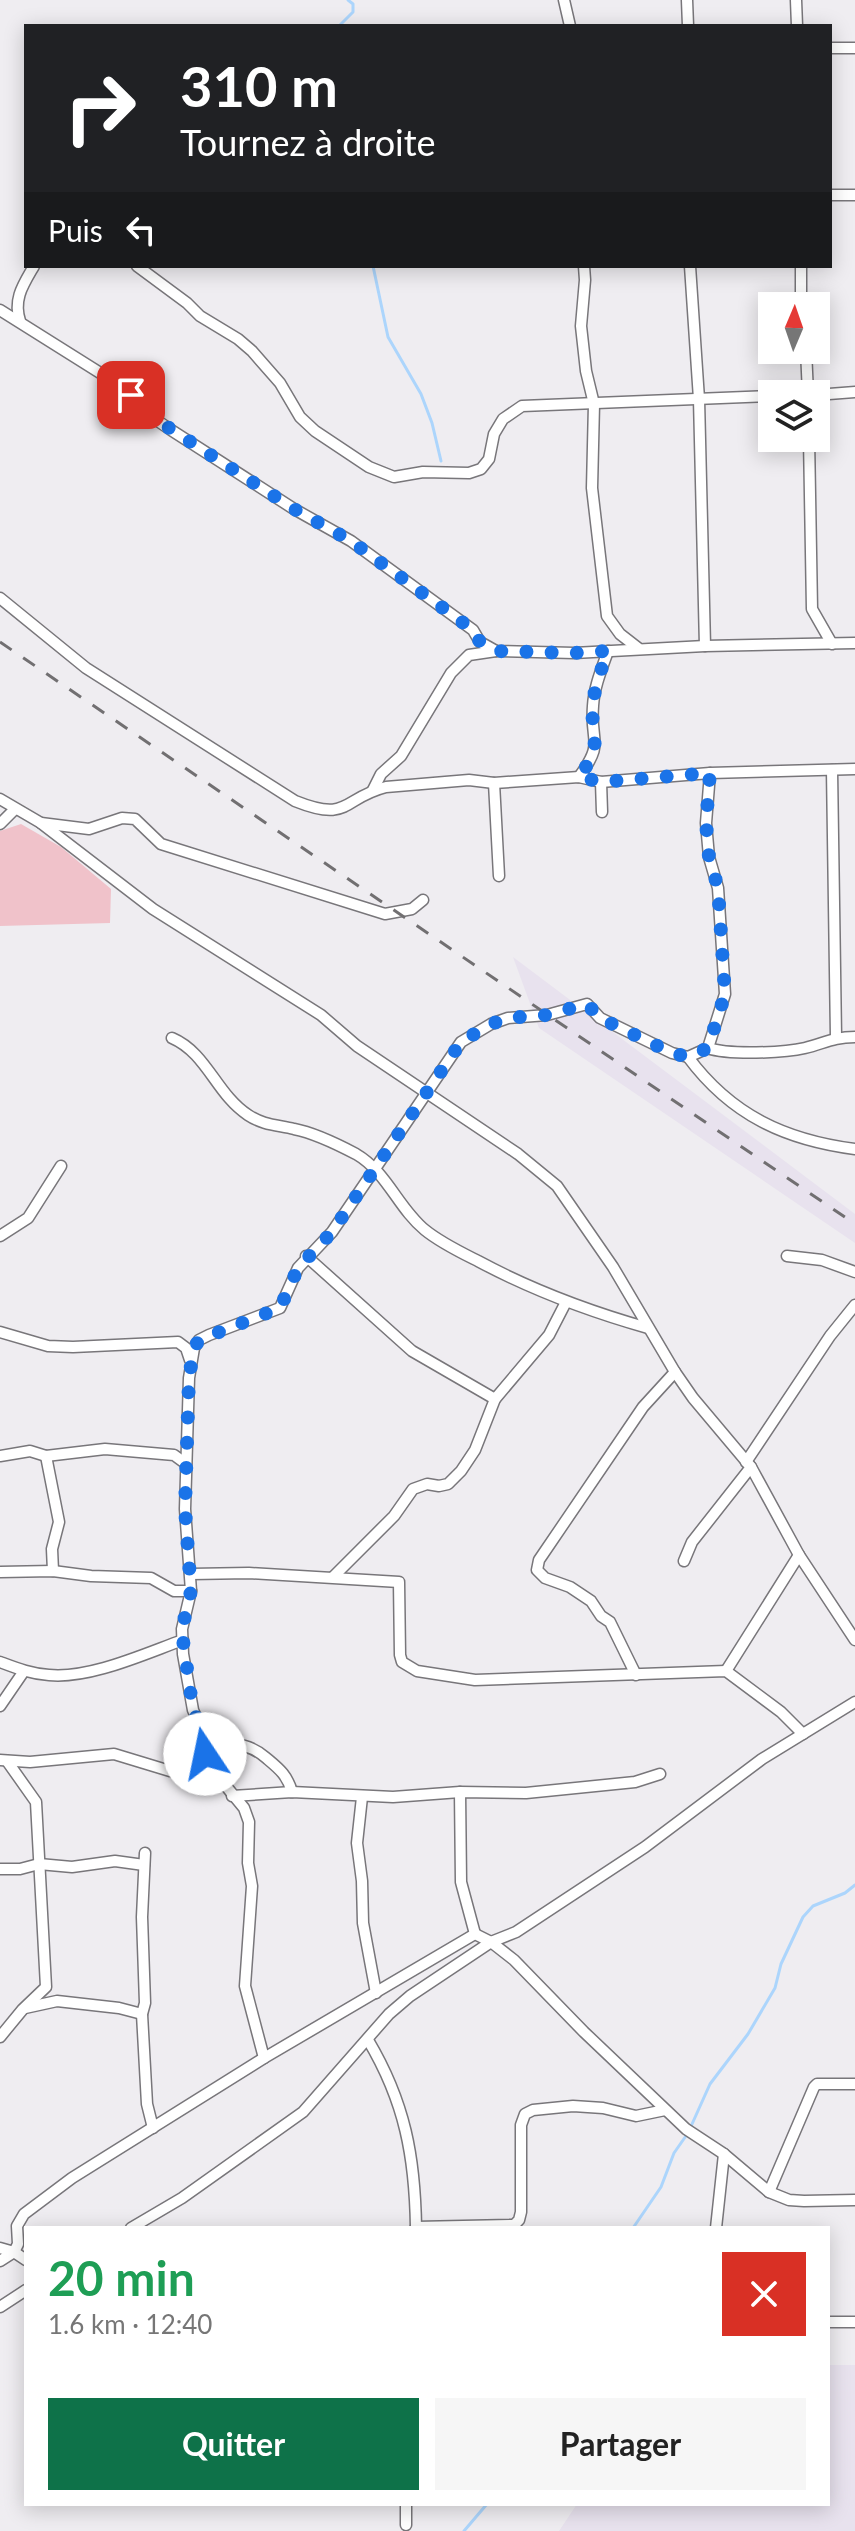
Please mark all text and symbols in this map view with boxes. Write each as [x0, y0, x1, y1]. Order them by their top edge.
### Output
text: 310 m [180, 52, 338, 119]
icon: right [48, 56, 152, 160]
text: Tournez à droite [180, 120, 436, 164]
icon: left [119, 208, 163, 252]
text: Puis [48, 212, 103, 248]
north arrow [758, 292, 830, 364]
map controls [758, 292, 830, 452]
pin [97, 361, 165, 429]
icon: arrive [109, 373, 153, 417]
button: layers [758, 380, 830, 452]
position arrow [163, 1712, 247, 1796]
text: 20 min [48, 2249, 195, 2306]
button: close [722, 2252, 806, 2336]
text: 1.6 km · 12:40 [48, 2308, 212, 2340]
button: Quitter [48, 2398, 419, 2490]
button: Partager [435, 2398, 806, 2490]

